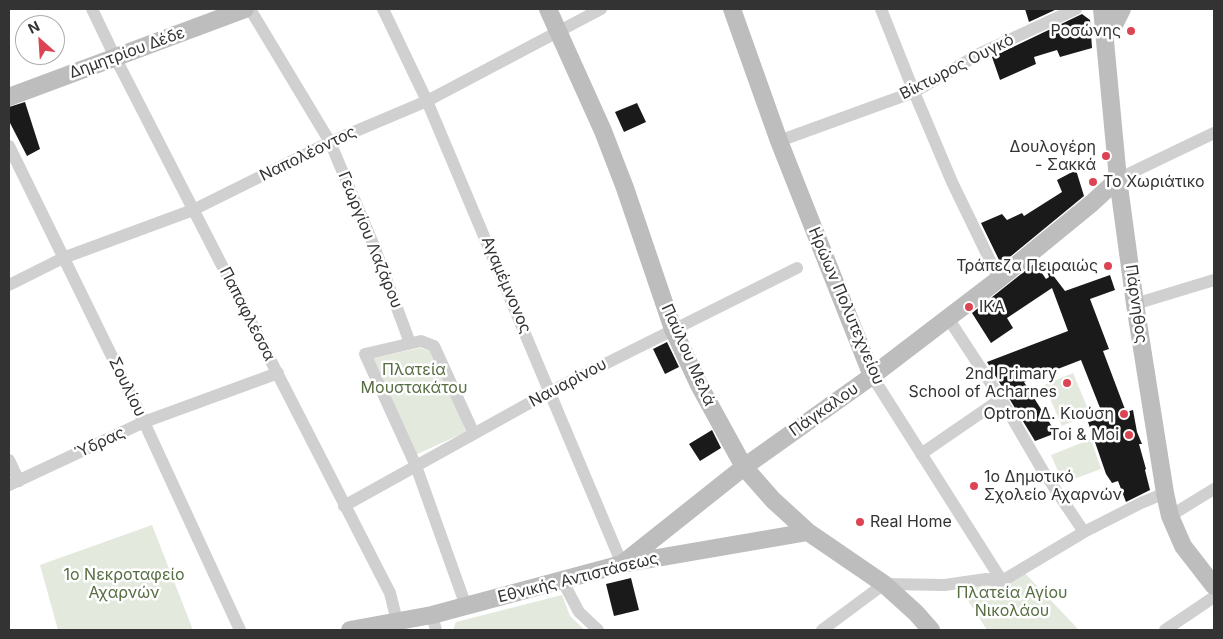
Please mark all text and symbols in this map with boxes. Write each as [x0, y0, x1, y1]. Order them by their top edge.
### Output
north arrow [15, 15, 65, 65]
text: N [25, 17, 42, 37]
place label: Ροσώνης [1050, 21, 1121, 41]
street label: Δημητρίου Δέδε [67, 23, 187, 83]
marker: Ροσώνης [1125, 25, 1137, 37]
street label: Βίκτωρος Ουγκό [897, 30, 1017, 104]
street label: Ναπολέοντος [257, 122, 359, 186]
place label: Δουλογέρη - Σακκά [1010, 137, 1096, 175]
marker: Δουλογέρη - Σακκά [1100, 150, 1112, 162]
street label: Γεωργίου Λαζάρου [334, 169, 406, 311]
place label: Το Χωριάτικο [1103, 172, 1205, 192]
marker: Το Χωριάτικο [1087, 176, 1099, 188]
street label: Ηρώων Πολυτεχνείου [804, 224, 888, 388]
street label: Αγαμέμνονος [477, 234, 535, 336]
place label: Τράπεζα Πειραιώς [956, 256, 1098, 276]
marker: Τράπεζα Πειραιώς [1102, 260, 1114, 272]
street label: Πάρνηθος [1121, 263, 1151, 345]
street label: Παπαφλέσσα [215, 264, 279, 364]
place label: ΙΚΑ [979, 297, 1005, 317]
street label: Παύλου Μελά [657, 301, 719, 409]
marker: ΙΚΑ [963, 301, 975, 313]
street label: Σουλίου [104, 354, 150, 420]
street label: Ναυαρίνου [526, 355, 610, 411]
park label: Πλατεία Μουστακάτου [361, 360, 467, 398]
place label: 2nd Primary School of Acharnes [908, 364, 1057, 402]
marker: 2nd Primary School of Acharnes [1061, 377, 1073, 389]
street label: Πάγκαλου [786, 379, 862, 441]
place label: Optron Δ. Κιούση [984, 404, 1114, 424]
marker: Optron Δ. Κιούση [1118, 408, 1130, 420]
street label: Ύδρας [72, 423, 128, 463]
place label: Toi & Moi [1049, 425, 1119, 445]
marker: Toi & Moi [1123, 429, 1135, 441]
place label: 1ο Δημοτικό Σχολείο Αχαρνών [984, 467, 1122, 505]
marker: 1ο Δημοτικό Σχολείο Αχαρνών [968, 480, 980, 492]
place label: Real Home [870, 512, 952, 532]
marker: Real Home [854, 516, 866, 528]
street label: Εθνικής Αντιστάσεως [496, 549, 660, 607]
park label: 1ο Νεκροταφείο Αχαρνών [64, 565, 184, 603]
park label: Πλατεία Αγίου Νικολάου [956, 583, 1068, 621]

